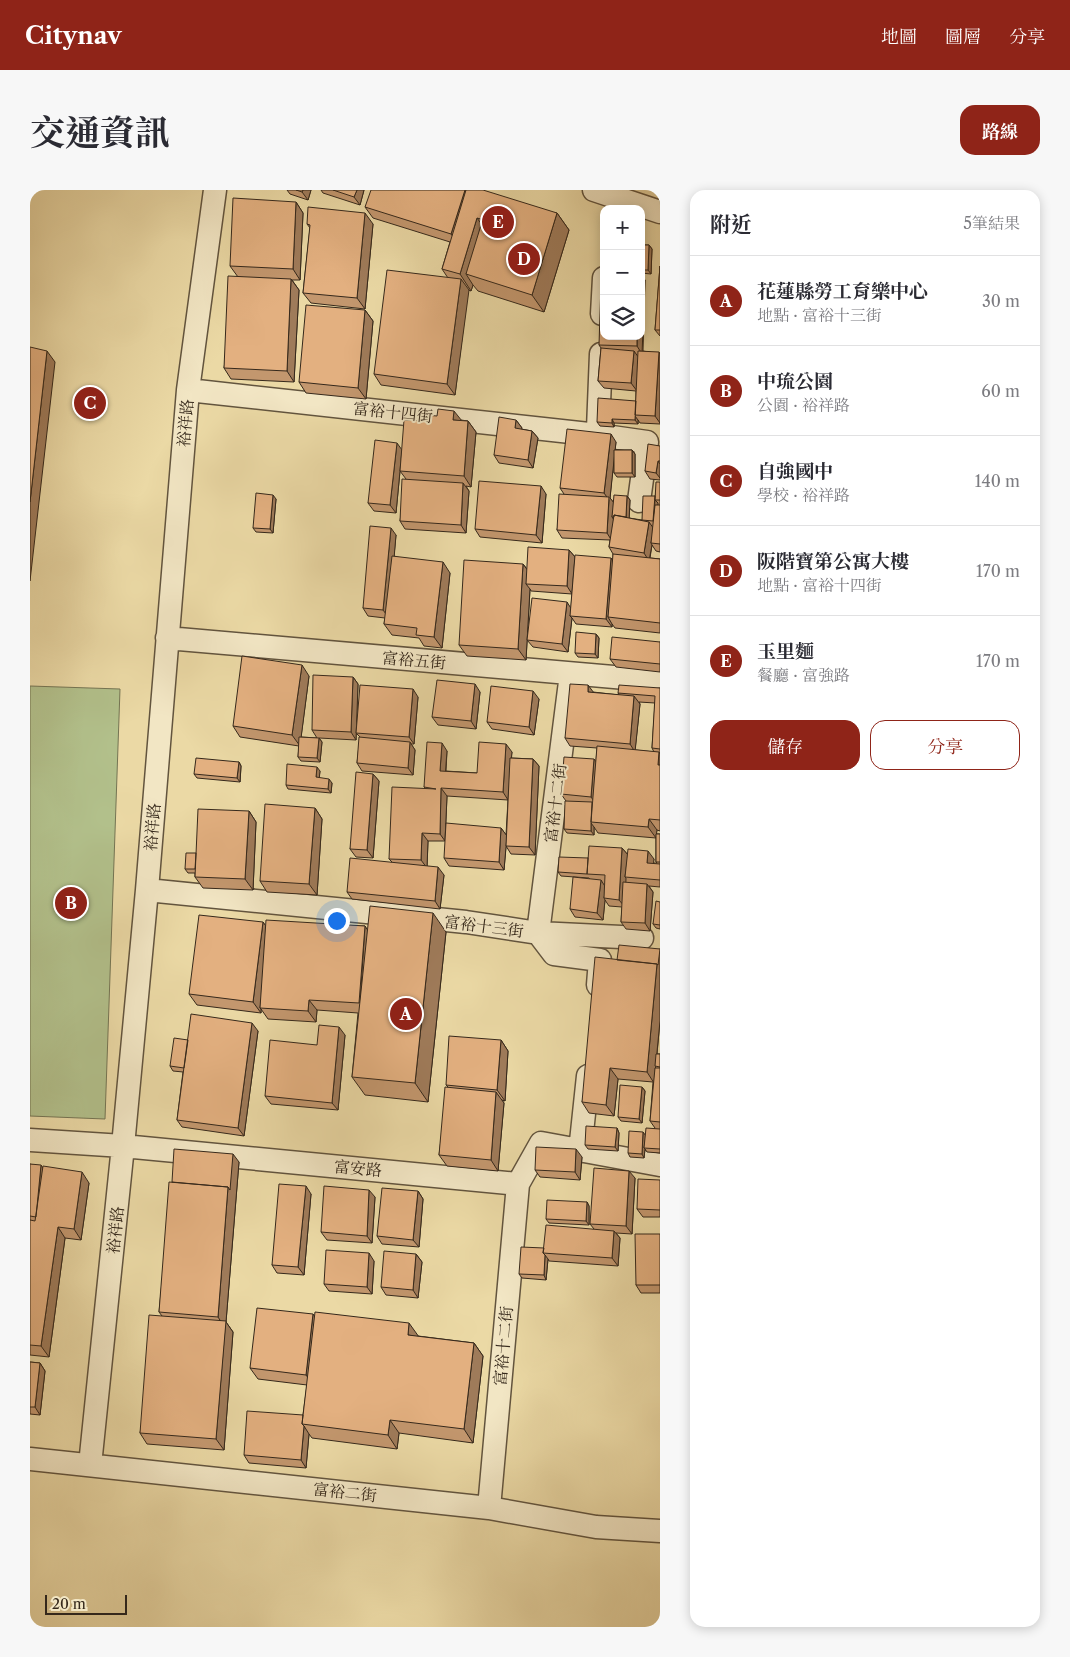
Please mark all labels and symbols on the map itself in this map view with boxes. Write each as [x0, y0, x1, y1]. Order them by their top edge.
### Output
pin: E [482, 203, 514, 241]
pin: D [508, 240, 540, 278]
pin: C [74, 384, 106, 422]
street label: 裕祥路 [173, 398, 197, 448]
street label: 富裕十四街 [352, 398, 434, 426]
street label: 富裕五街 [381, 647, 447, 673]
street label: 富裕十二街 [540, 762, 570, 844]
street label: 裕祥路 [140, 802, 164, 852]
pin: B [55, 884, 87, 922]
your location [324, 908, 350, 934]
street label: 富裕十三街 [443, 911, 525, 941]
pin: A [390, 995, 422, 1033]
street label: 富安路 [333, 1156, 383, 1180]
street label: 裕祥路 [103, 1205, 127, 1255]
street label: 富裕十二街 [490, 1305, 516, 1387]
street label: 富裕二街 [312, 1479, 378, 1505]
scale bar [45, 1592, 128, 1615]

